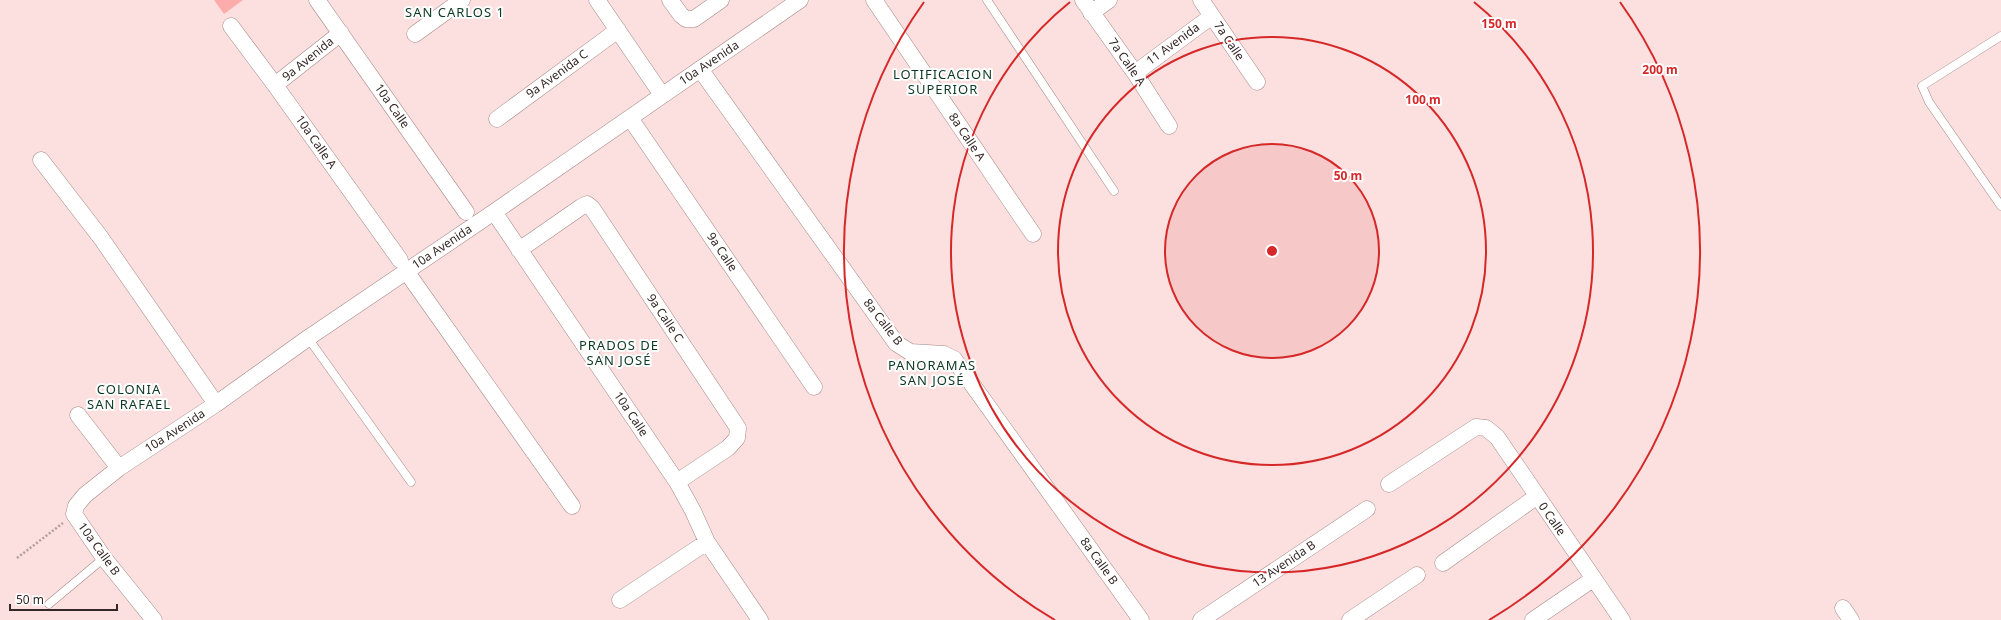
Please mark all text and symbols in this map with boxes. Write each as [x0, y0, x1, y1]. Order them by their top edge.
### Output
district label: SAN CARLOS 1 [405, 3, 505, 21]
text: 150 m [1481, 15, 1517, 32]
street label: 11 Avenida [1143, 18, 1203, 69]
street label: 7a Calle [1210, 18, 1249, 64]
street label: 9a Avenida [278, 33, 337, 85]
street label: 7a Calle A [1105, 34, 1150, 89]
street label: 10a Avenida [675, 36, 742, 89]
street label: 9a Avenida C [522, 45, 591, 102]
text: 200 m [1642, 61, 1678, 78]
district label: LOTIFICACION SUPERIOR [893, 65, 993, 98]
street label: 10a Calle [371, 80, 414, 132]
text: 100 m [1405, 91, 1441, 108]
street label: 8a Calle A [945, 109, 990, 164]
street label: 10a Calle A [292, 112, 341, 172]
text: 50 m [1334, 167, 1362, 184]
street label: 10a Avenida [408, 220, 475, 273]
street label: 9a Calle [703, 229, 742, 275]
centre of rings [1265, 244, 1279, 258]
street label: 9a Calle C [643, 290, 688, 345]
street label: 8a Calle B [860, 295, 907, 349]
district label: PRADOS DE SAN JOSÉ [579, 336, 659, 369]
district label: PANORAMAS SAN JOSÉ [888, 356, 976, 389]
district label: COLONIA SAN RAFAEL [87, 380, 171, 413]
street label: 10a Calle [610, 388, 653, 440]
street label: 10a Avenida [141, 405, 208, 456]
street label: 0 Calle [1535, 499, 1570, 539]
street label: 10a Calle B [74, 519, 125, 579]
street label: 8a Calle B [1076, 533, 1123, 588]
street label: 13 Avenida B [1249, 536, 1319, 591]
scale bar [10, 586, 117, 612]
text: 50 m [16, 591, 44, 608]

